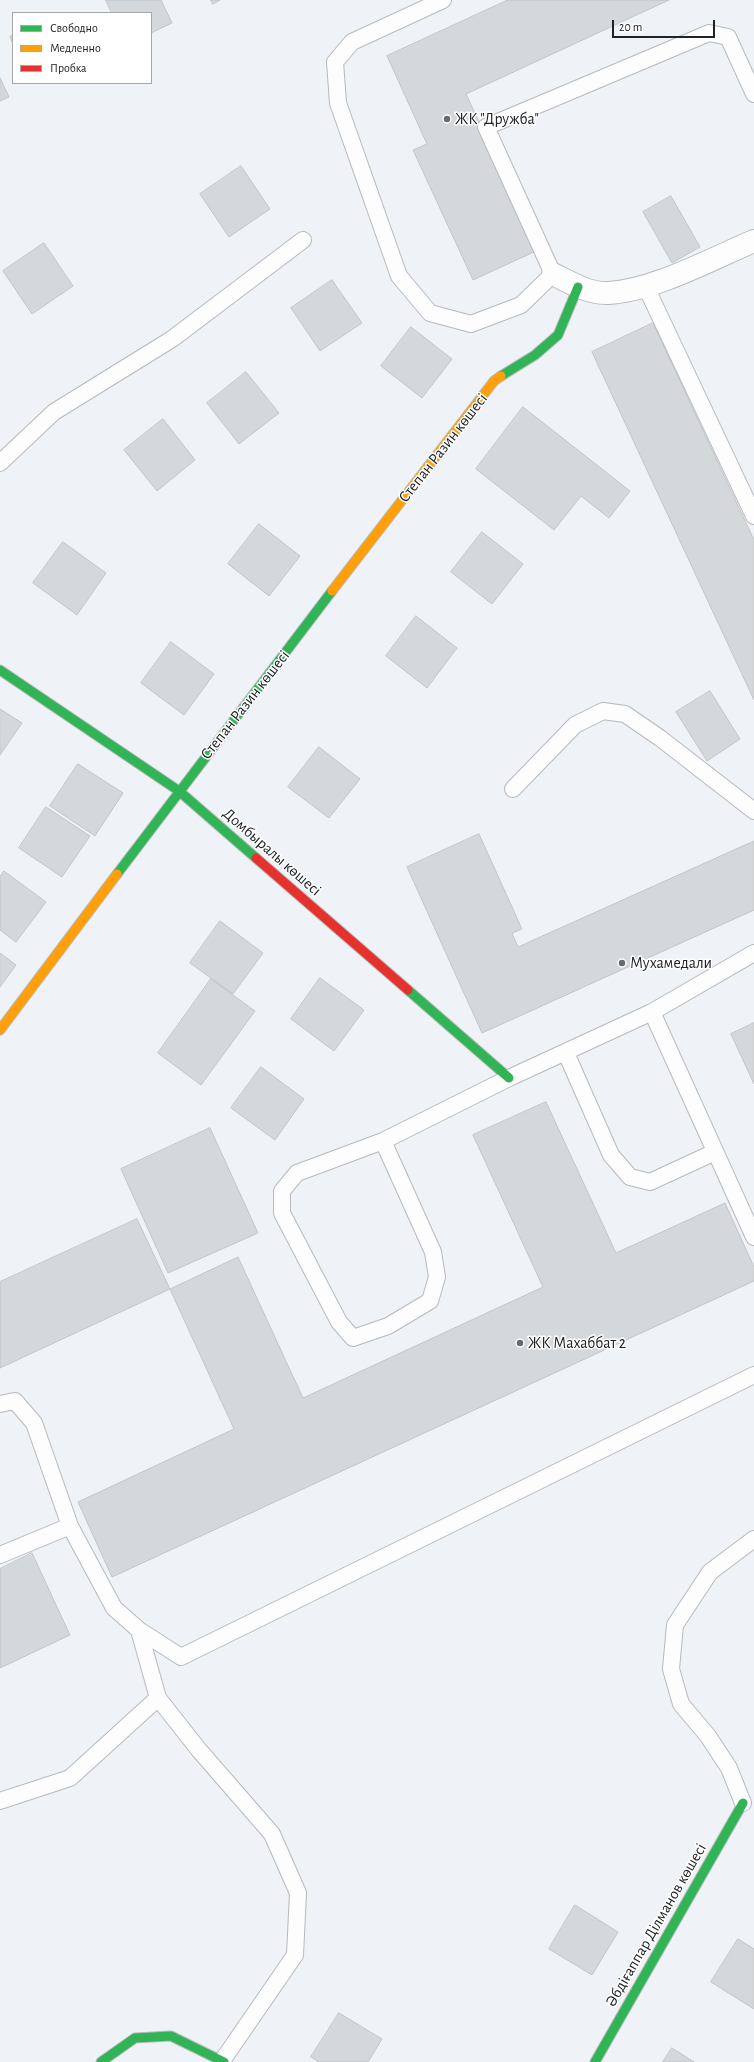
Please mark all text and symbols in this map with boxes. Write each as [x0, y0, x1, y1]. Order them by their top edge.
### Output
legend [12, 12, 152, 84]
scale bar [614, 12, 717, 38]
text: 20 m [619, 21, 642, 33]
text: Свободно [50, 22, 98, 34]
text: Медленно [50, 42, 101, 54]
text: Пробка [50, 62, 87, 74]
place label: ЖК "Дружба" [455, 109, 539, 129]
marker: ЖК "Дружба" [442, 114, 452, 124]
street label: Степан Разин көшесі [394, 390, 492, 506]
street label: Степан Разин көшесі [196, 647, 294, 763]
street label: Домбыралы көшесі [219, 804, 325, 900]
place label: Мухамедали [630, 953, 712, 973]
marker: Мухамедали [617, 958, 627, 968]
place label: ЖК Махаббат 2 [528, 1333, 626, 1353]
marker: ЖК Махаббат 2 [515, 1338, 525, 1348]
street label: Әбдіғаппар Ділманов көшесі [601, 1840, 711, 2010]

